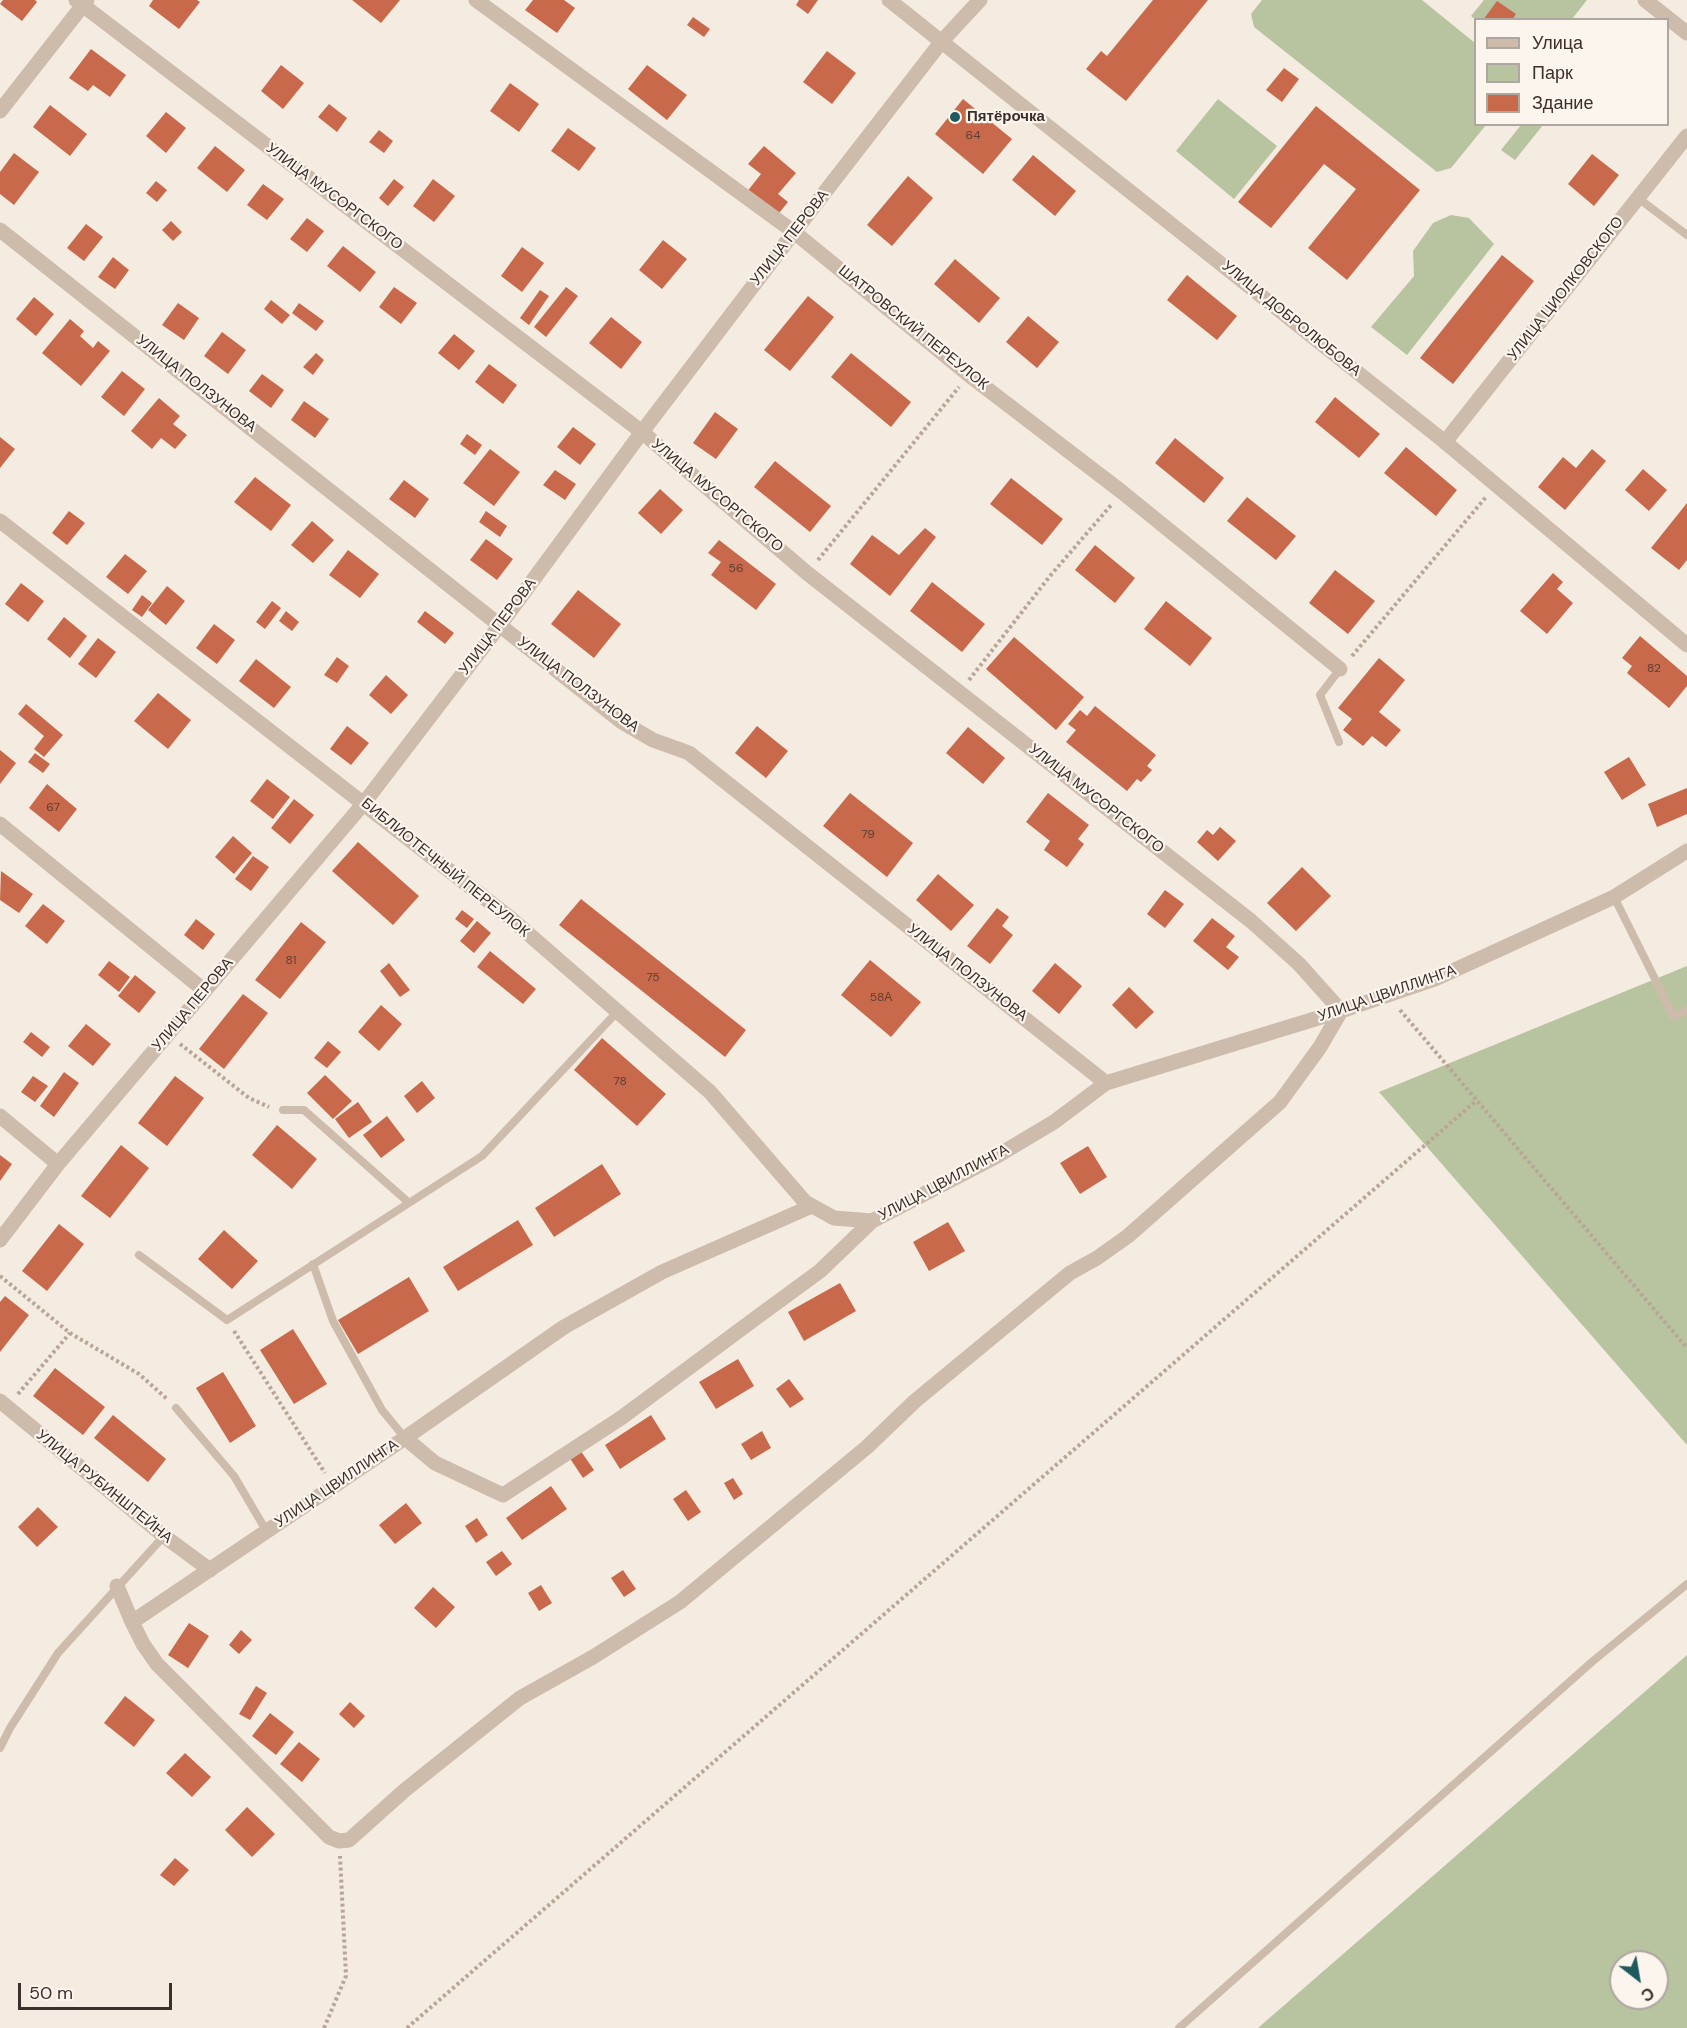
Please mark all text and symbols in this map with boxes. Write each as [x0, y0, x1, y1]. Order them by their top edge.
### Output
legend [1474, 18, 1669, 126]
text: Улица [1532, 31, 1583, 55]
text: Парк [1532, 61, 1573, 85]
text: Здание [1532, 91, 1593, 115]
place label: Пятёрочка [967, 108, 1045, 126]
marker: Пятёрочка [948, 110, 962, 124]
house number: 64 [966, 129, 980, 143]
street label: УЛИЦА МУСОРГСКОГО [262, 140, 406, 254]
street label: УЛИЦА ПЕРОВА [747, 187, 833, 289]
street label: УЛИЦА ЦИОЛКОВСКОГО [1504, 213, 1628, 365]
street label: УЛИЦА ДОБРОЛЮБОВА [1218, 257, 1364, 381]
street label: ШАТРОВСКИЙ ПЕРЕУЛОК [834, 262, 992, 394]
street label: УЛИЦА ПОЛЗУНОВА [132, 332, 260, 436]
street label: УЛИЦА МУСОРГСКОГО [647, 436, 787, 556]
house number: 56 [729, 562, 743, 576]
street label: УЛИЦА ПЕРОВА [456, 575, 540, 679]
street label: УЛИЦА ПОЛЗУНОВА [514, 633, 642, 737]
house number: 82 [1647, 662, 1661, 676]
street label: УЛИЦА МУСОРГСКОГО [1025, 741, 1167, 857]
street label: БИБЛИОТЕЧНЫЙ ПЕРЕУЛОК [357, 795, 533, 941]
house number: 67 [46, 801, 60, 815]
house number: 79 [861, 828, 875, 842]
street label: УЛИЦА ПОЛЗУНОВА [903, 921, 1031, 1025]
house number: 81 [286, 954, 296, 968]
street label: УЛИЦА ПЕРОВА [149, 955, 237, 1055]
street label: УЛИЦА ЦВИЛЛИНГА [1315, 962, 1459, 1026]
house number: 75 [646, 971, 660, 985]
house number: 58А [870, 991, 892, 1005]
house number: 78 [613, 1075, 627, 1089]
street label: УЛИЦА ЦВИЛЛИНГА [876, 1141, 1012, 1225]
street label: УЛИЦА РУБИНШТЕЙНА [32, 1427, 176, 1547]
street label: УЛИЦА ЦВИЛЛИНГА [272, 1436, 402, 1532]
north arrow [1609, 1950, 1669, 2010]
scale bar [21, 1971, 176, 2009]
text: 50 m [29, 1981, 73, 2005]
text: С [1637, 1982, 1658, 2006]

